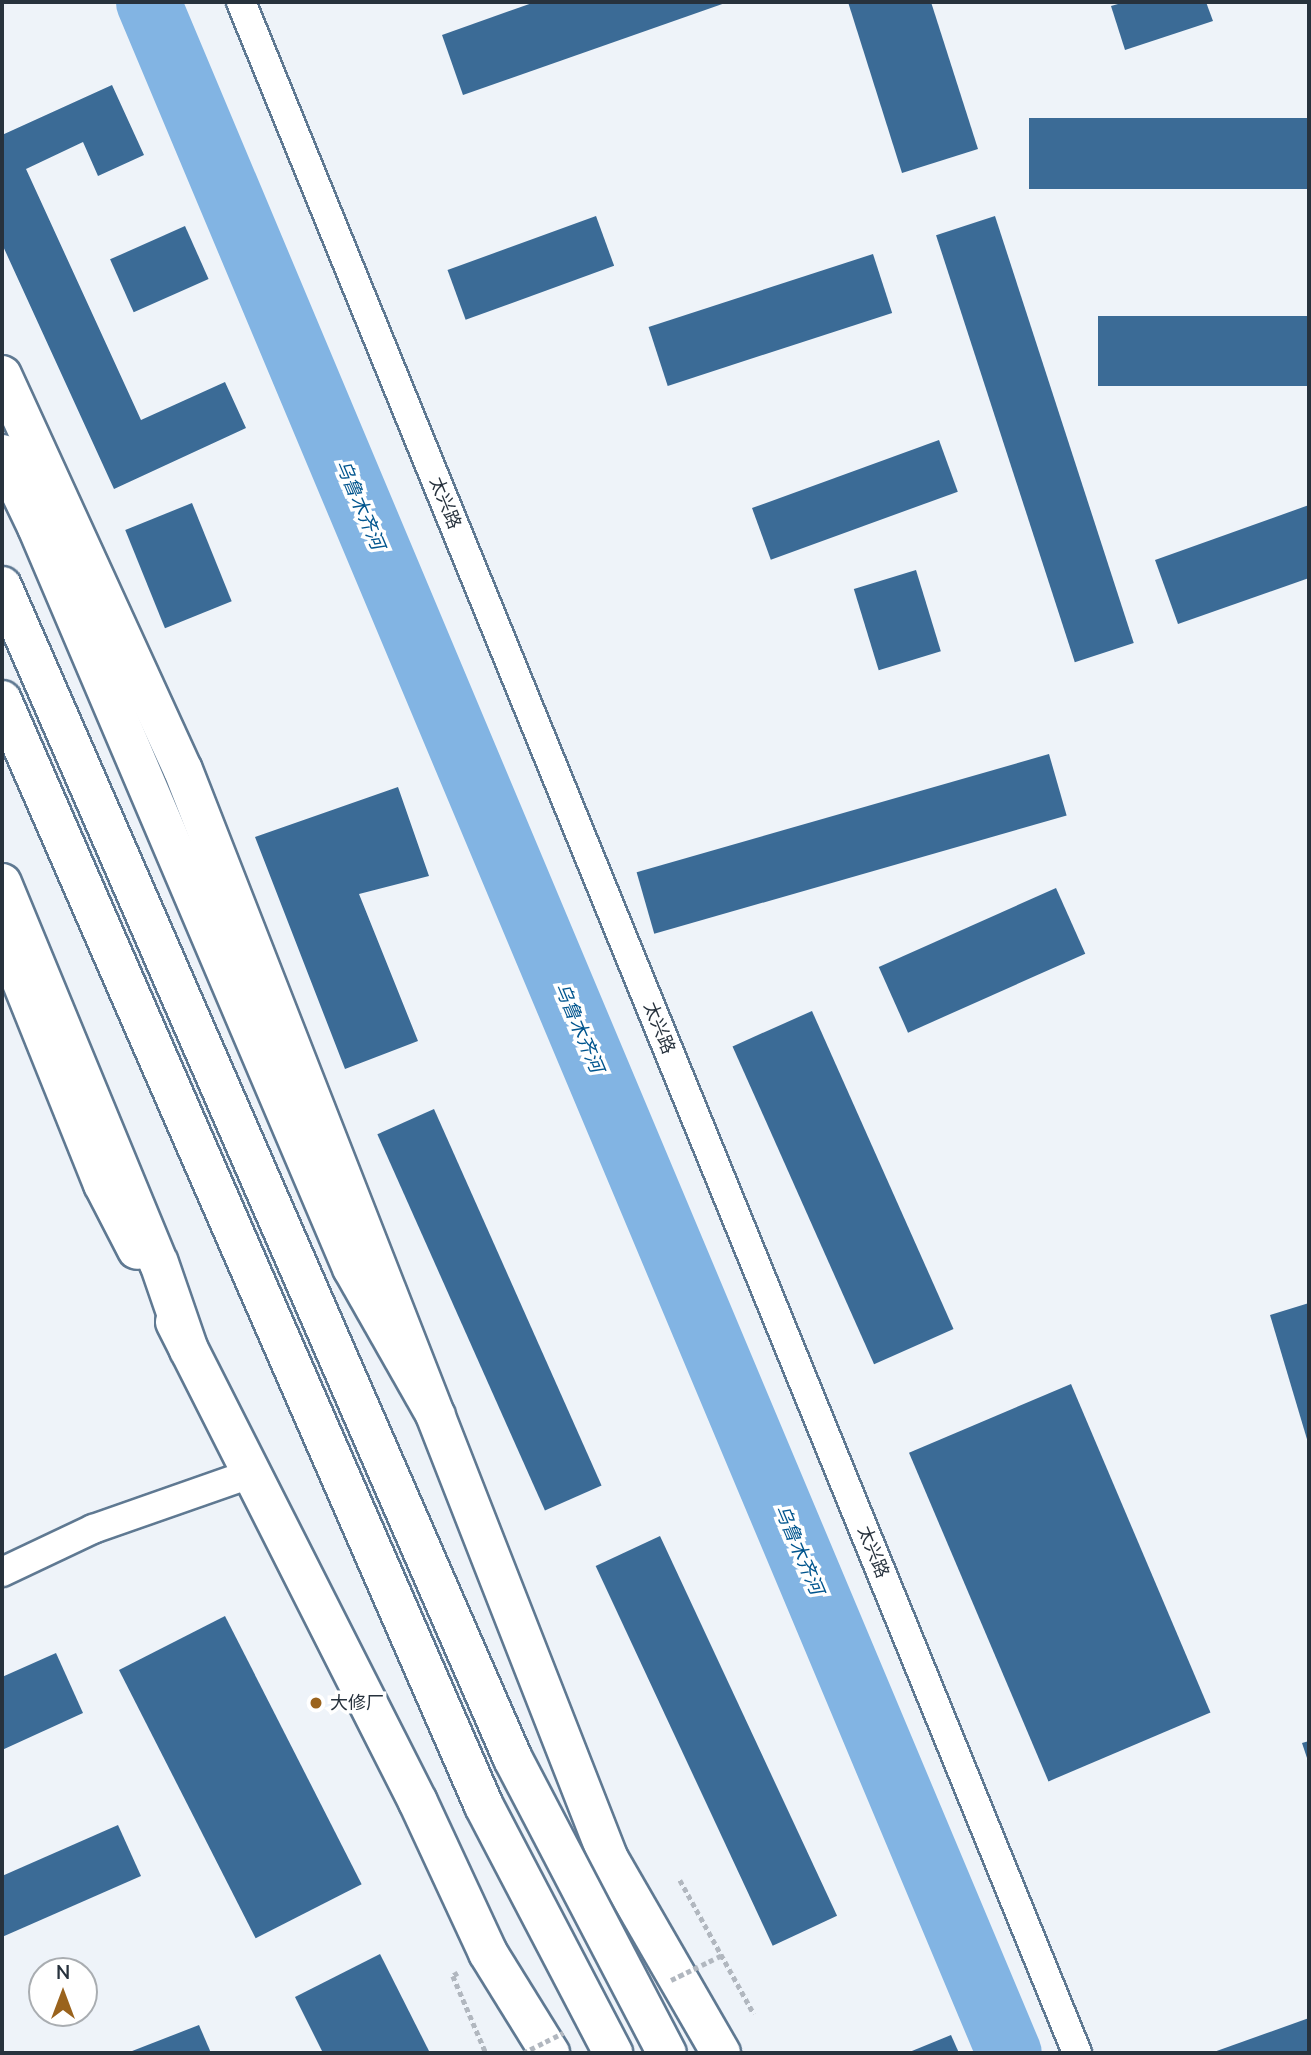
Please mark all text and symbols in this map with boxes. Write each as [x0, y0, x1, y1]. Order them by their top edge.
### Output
water label: 乌鲁木齐河 [330, 457, 388, 553]
street label: 太兴路 [425, 474, 465, 532]
water label: 乌鲁木齐河 [549, 980, 607, 1076]
street label: 太兴路 [639, 999, 679, 1057]
water label: 乌鲁木齐河 [769, 1502, 827, 1598]
street label: 太兴路 [853, 1523, 893, 1581]
place label: 大修厂 [330, 1692, 384, 1714]
marker: 大修厂 [308, 1695, 324, 1711]
north arrow [28, 1957, 98, 2027]
text: N [56, 1960, 70, 1986]

